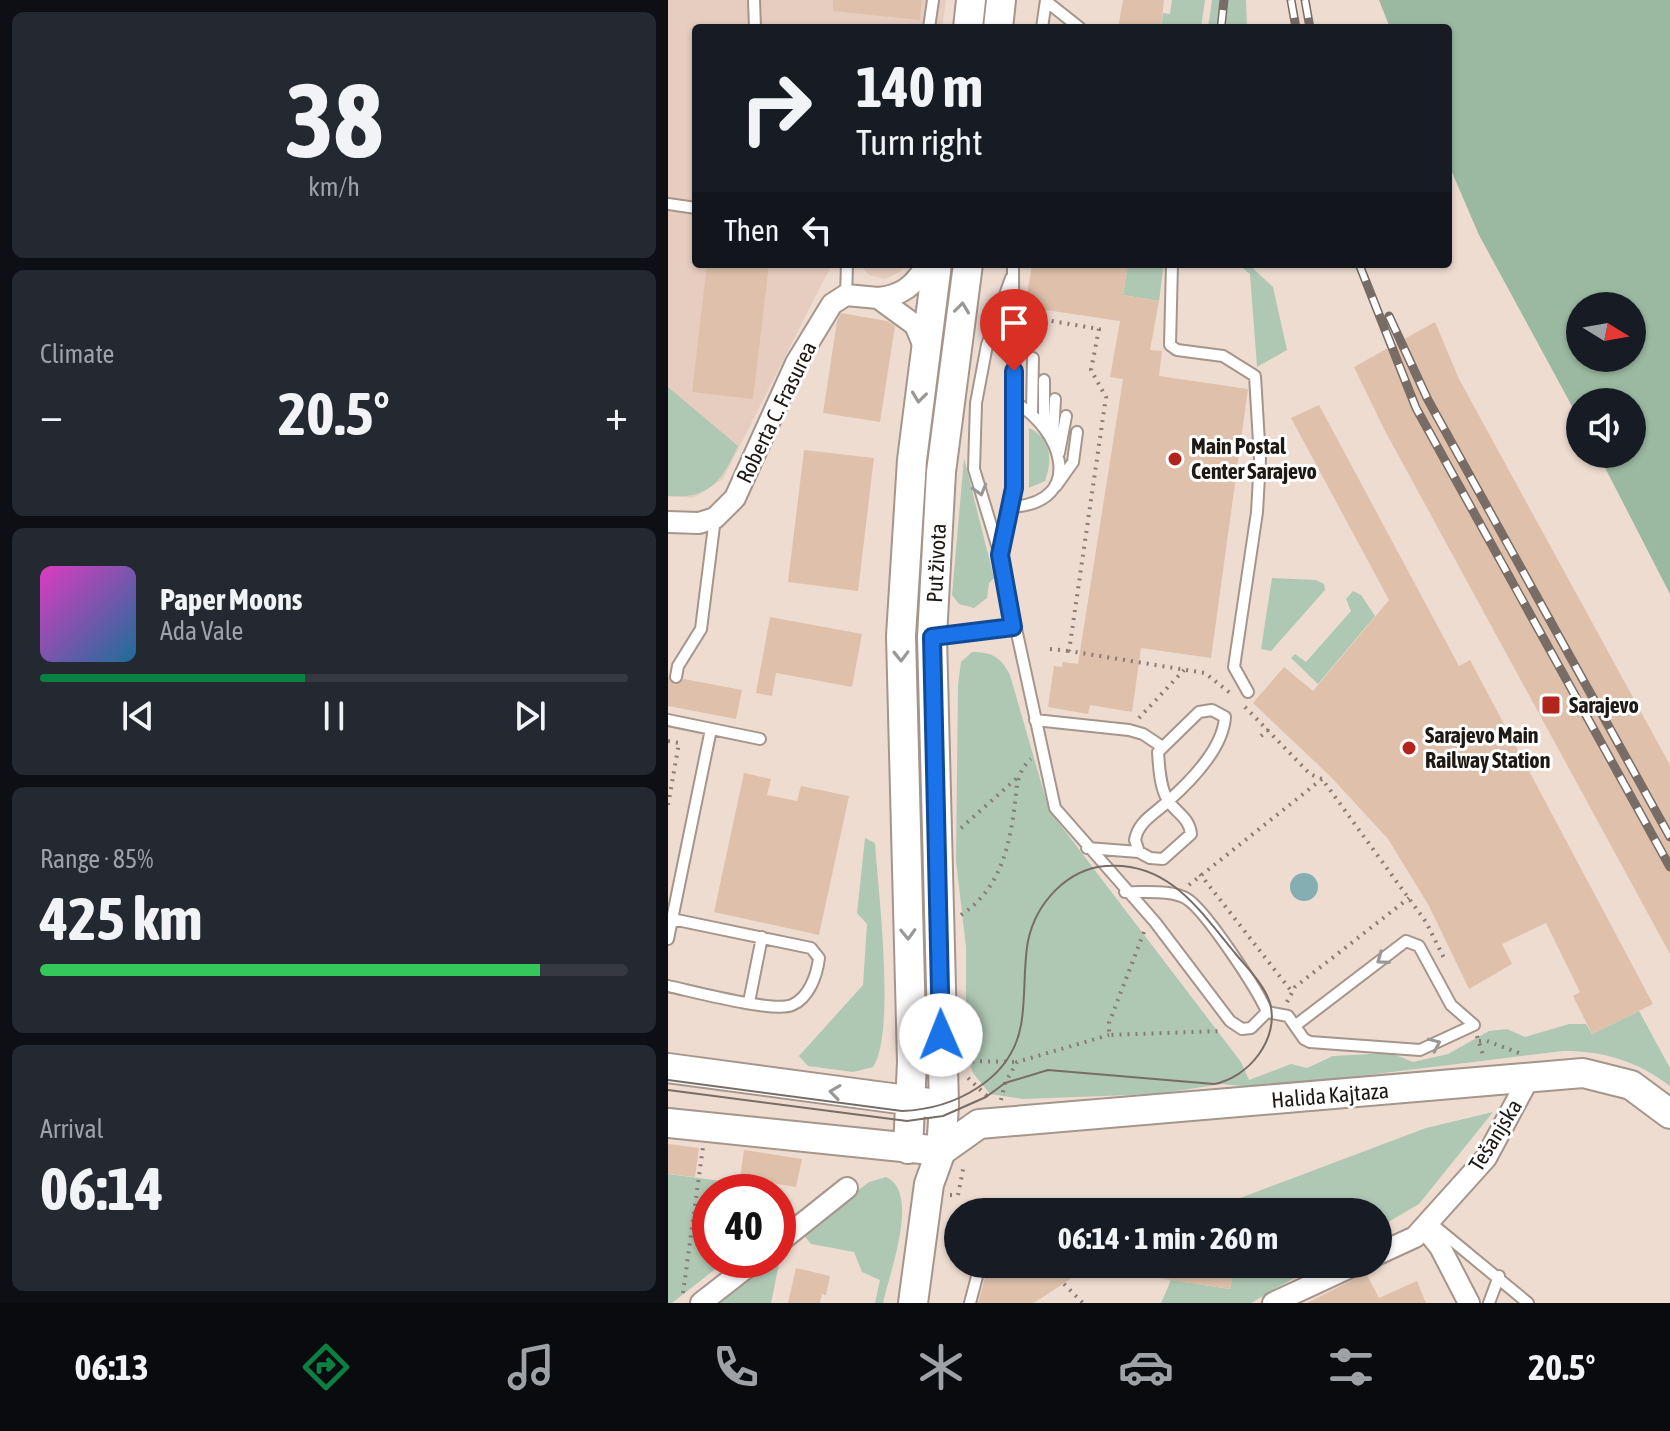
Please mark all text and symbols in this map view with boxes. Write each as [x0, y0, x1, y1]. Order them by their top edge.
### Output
text: 140 m [856, 55, 983, 119]
icon: right [724, 56, 828, 160]
text: 38 [285, 60, 383, 179]
text: Turn right [856, 121, 983, 163]
text: km/h [308, 172, 360, 202]
icon: left [795, 208, 839, 252]
text: Then [724, 213, 779, 247]
pin [980, 289, 1048, 371]
north arrow [1566, 292, 1646, 372]
map controls [1566, 292, 1646, 468]
one-way arrow [953, 301, 970, 315]
icon: arrive [992, 301, 1036, 345]
street label: Roberta C. Frasurea [731, 337, 821, 487]
text: Climate [40, 339, 114, 369]
text: 20.5° [278, 379, 390, 448]
button: sound [1566, 388, 1646, 468]
text: − [40, 389, 63, 439]
text: + [605, 389, 628, 439]
one-way arrow [911, 391, 928, 404]
place label: Main Postal Center Sarajevo [1191, 433, 1317, 484]
marker: Main Postal Center Sarajevo [1166, 450, 1184, 468]
one-way arrow [971, 482, 987, 496]
street label: Put života [921, 523, 951, 603]
text: Paper Moons [160, 582, 302, 616]
text: Ada Vale [160, 616, 243, 646]
one-way arrow [892, 650, 910, 663]
place label: Sarajevo [1569, 692, 1639, 718]
icon: previous [116, 694, 160, 738]
icon: pause [312, 694, 356, 738]
icon: next [508, 694, 552, 738]
marker: Sarajevo [1540, 694, 1562, 716]
place label: Sarajevo Main Railway Station [1425, 722, 1550, 773]
marker: Sarajevo Main Railway Station [1400, 739, 1418, 757]
text: Range · 85% [40, 844, 153, 874]
text: 425 km [40, 884, 202, 953]
one-way arrow [899, 928, 916, 941]
one-way arrow [1376, 949, 1391, 964]
position arrow [899, 993, 983, 1077]
one-way arrow [1427, 1037, 1441, 1053]
street label: Halida Kajtaza [1270, 1077, 1390, 1113]
one-way arrow [828, 1084, 842, 1101]
street label: Tešanjska [1463, 1094, 1527, 1176]
text: Arrival [40, 1114, 104, 1144]
text: 06:14 [40, 1154, 163, 1223]
speed limit sign: 40 [692, 1174, 796, 1278]
text: 06:14 · 1 min · 260 m [1058, 1221, 1278, 1255]
icon: directions [298, 1339, 354, 1395]
icon: music [503, 1339, 559, 1395]
icon: phone [708, 1339, 764, 1395]
icon: climate [913, 1339, 969, 1395]
icon: car [1118, 1339, 1174, 1395]
icon: filters [1323, 1339, 1379, 1395]
text: 06:13 [75, 1346, 149, 1388]
text: 20.5° [1528, 1346, 1595, 1388]

